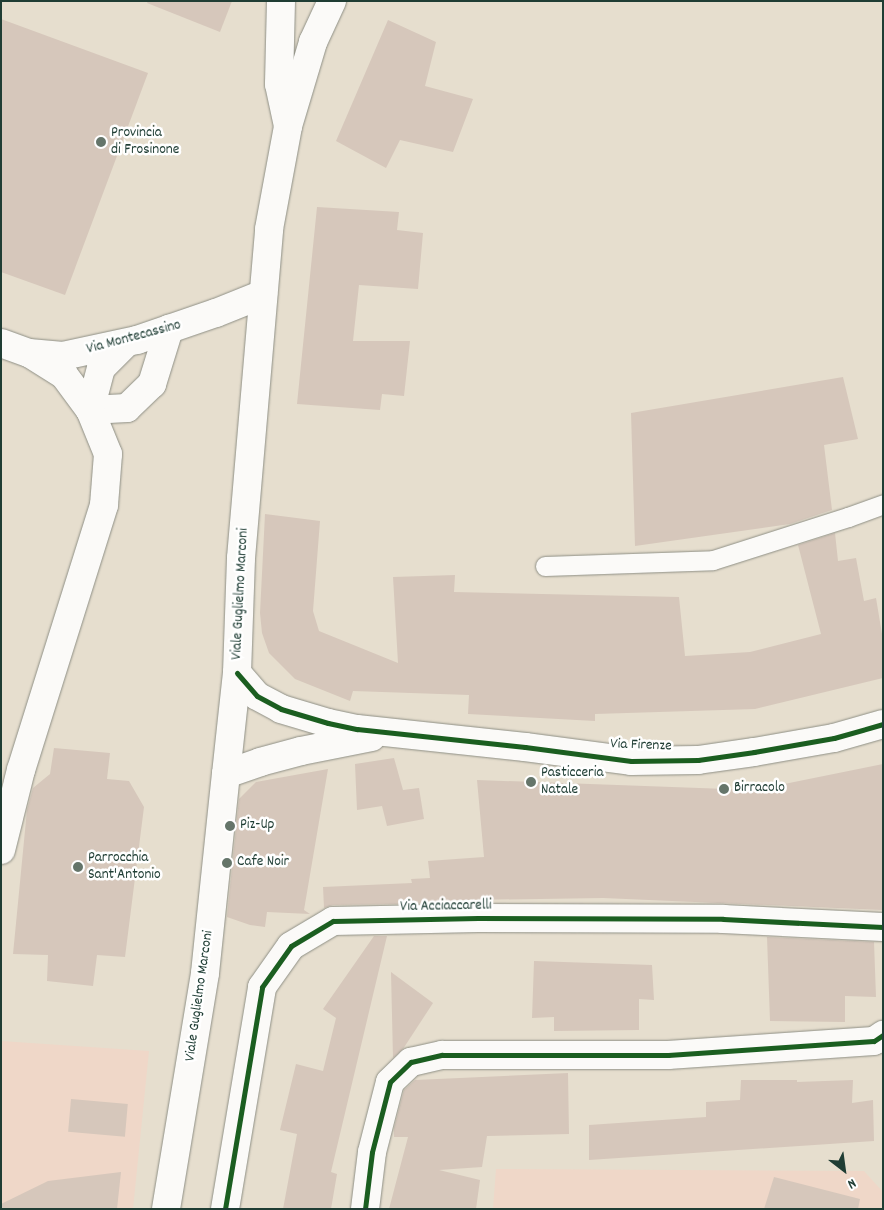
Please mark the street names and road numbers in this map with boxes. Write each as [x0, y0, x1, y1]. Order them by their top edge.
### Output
street label: Via Montecassino [85, 317, 183, 359]
street label: Viale Guglielmo Marconi [229, 528, 253, 660]
street label: Via Firenze [610, 736, 672, 756]
street label: Via Acciaccarelli [400, 897, 492, 917]
street label: Viale Guglielmo Marconi [182, 929, 218, 1063]

